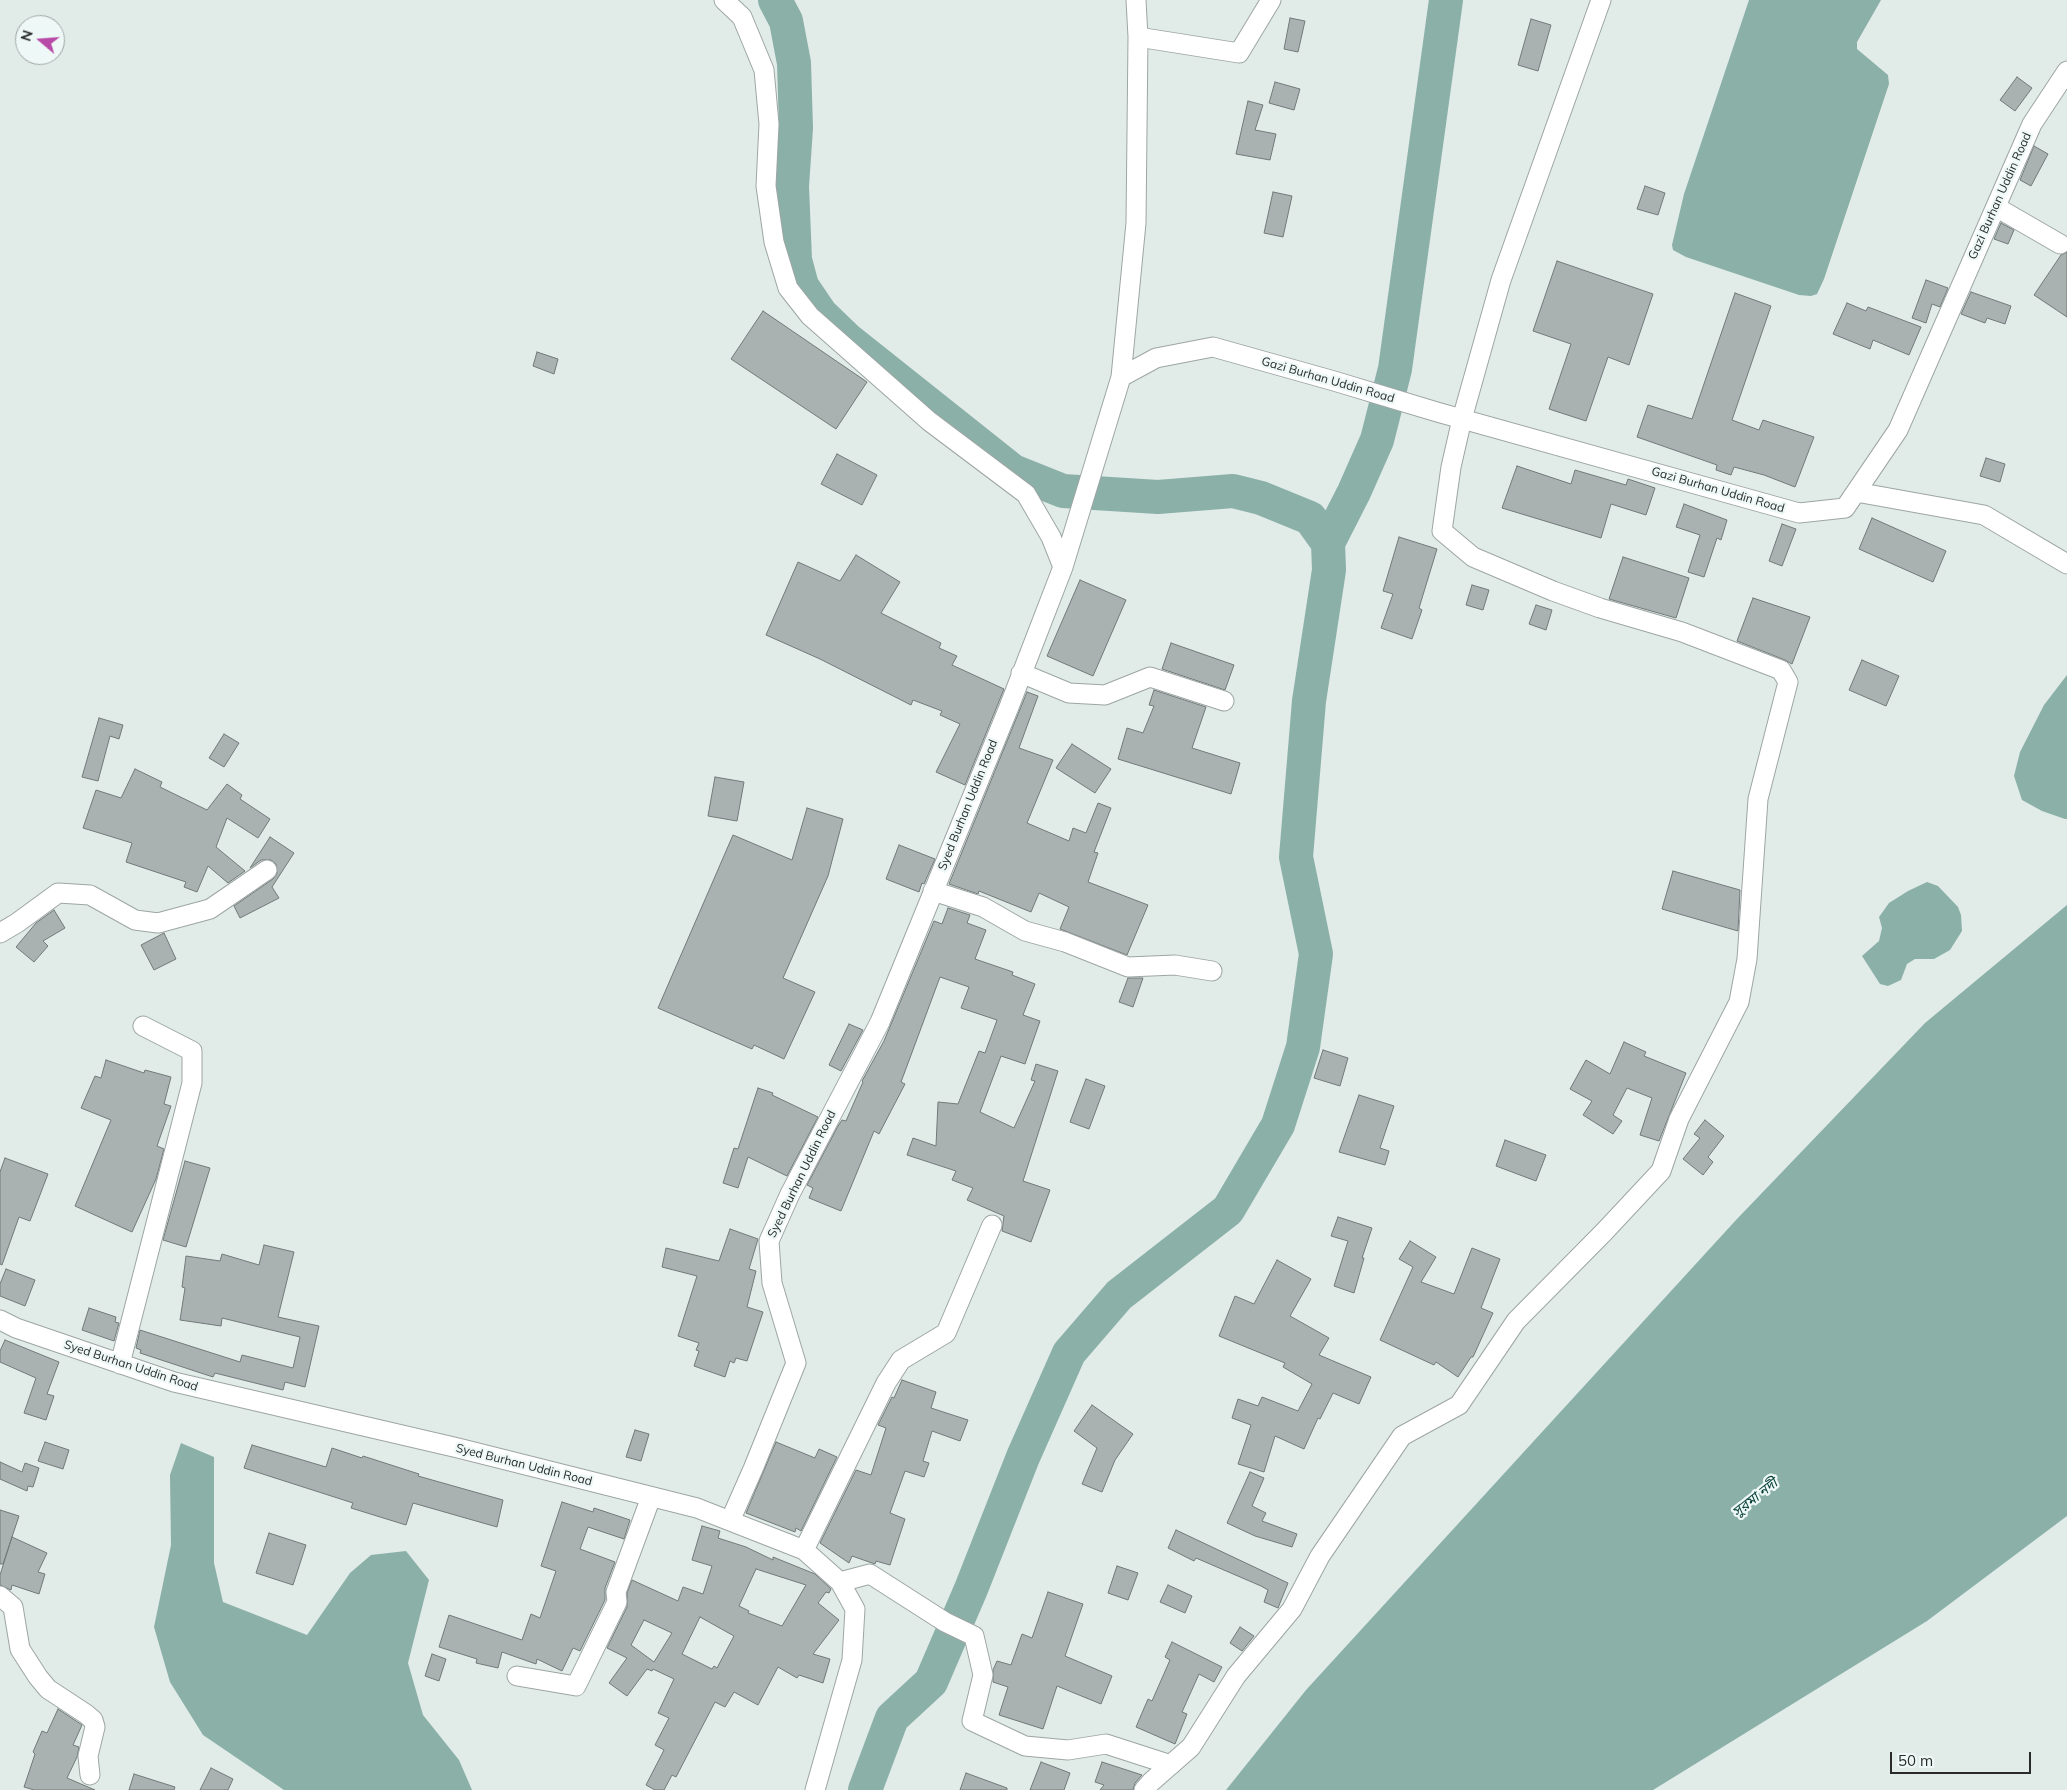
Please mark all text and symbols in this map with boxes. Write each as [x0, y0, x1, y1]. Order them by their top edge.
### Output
north arrow [15, 15, 65, 65]
text: N [16, 28, 37, 43]
street label: Gazi Burhan Uddin Road [1965, 130, 2035, 262]
street label: Gazi Burhan Uddin Road [1260, 354, 1396, 406]
street label: Gazi Burhan Uddin Road [1650, 464, 1786, 516]
street label: Syed Burhan Uddin Road [935, 737, 1001, 873]
street label: Syed Burhan Uddin Road [765, 1108, 839, 1240]
street label: Syed Burhan Uddin Road [62, 1338, 200, 1394]
street label: Syed Burhan Uddin Road [454, 1441, 594, 1489]
water label: সুরমা নদী [1729, 1475, 1781, 1521]
scale bar [1892, 1742, 2033, 1774]
text: 50 m [1898, 1751, 1933, 1770]

